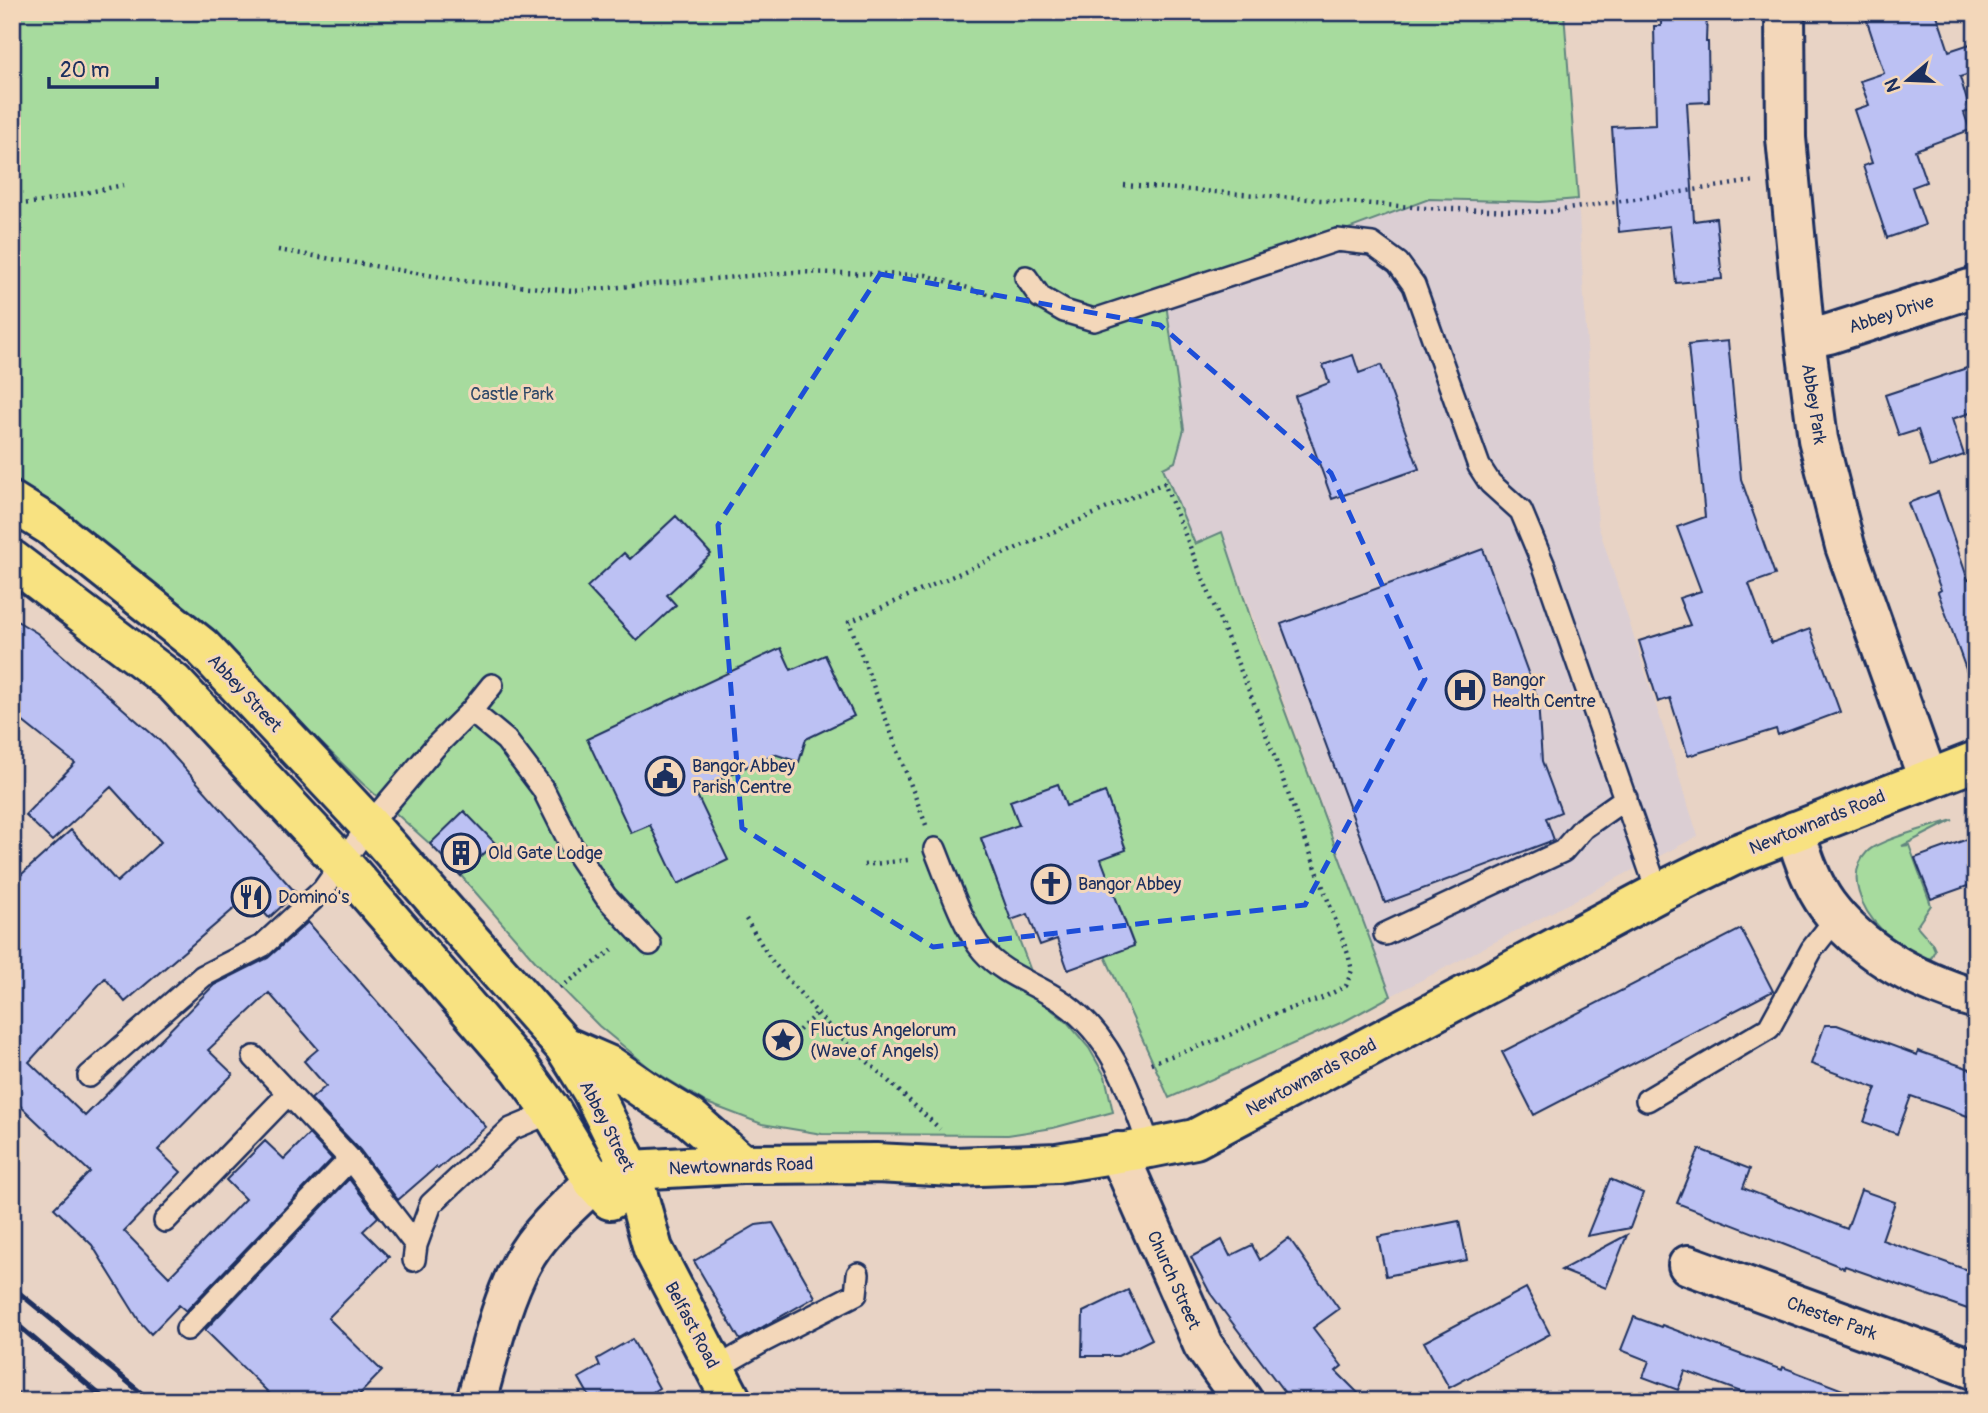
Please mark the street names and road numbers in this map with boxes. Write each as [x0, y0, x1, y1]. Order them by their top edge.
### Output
street label: Abbey Drive [1846, 290, 1937, 339]
street label: Abbey Park [1796, 362, 1831, 447]
street label: Abbey Street [203, 649, 287, 738]
street label: Newtownards Road [1746, 785, 1889, 860]
street label: Newtownards Road [1242, 1033, 1381, 1122]
street label: Abbey Street [574, 1077, 640, 1176]
street label: Newtownards Road [668, 1152, 814, 1181]
street label: Church Street [1142, 1227, 1206, 1334]
street label: Belfast Road [659, 1278, 724, 1372]
street label: Chester Park [1784, 1292, 1881, 1346]

